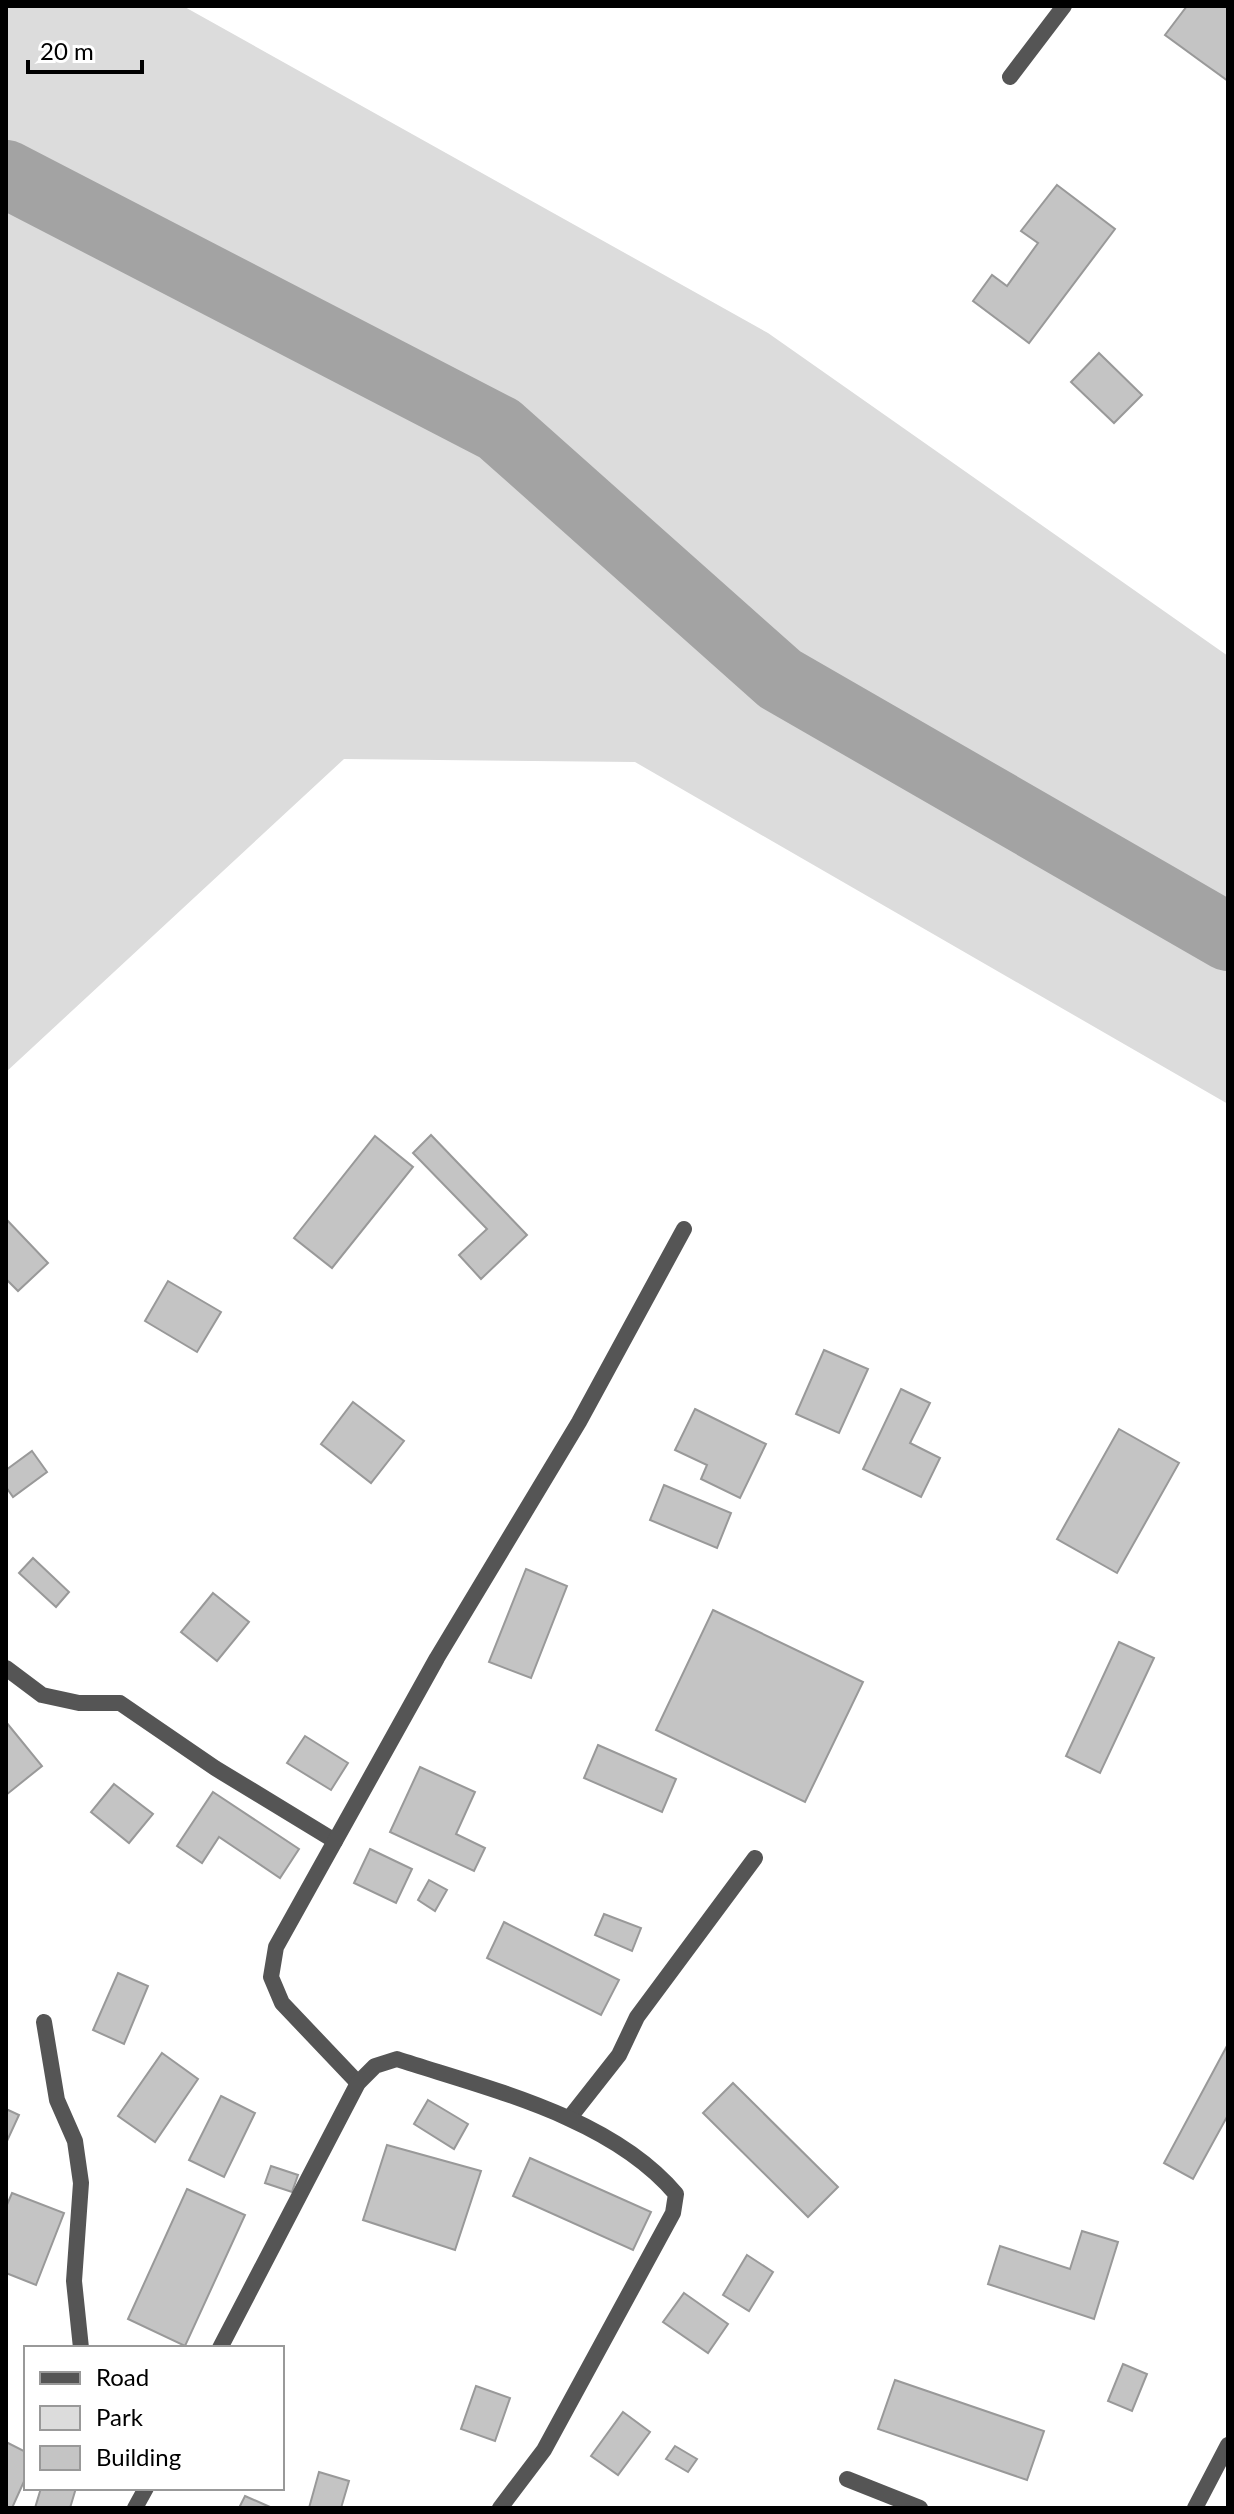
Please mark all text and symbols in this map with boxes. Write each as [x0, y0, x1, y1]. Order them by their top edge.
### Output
scale bar [28, 24, 142, 74]
text: 20 m [40, 36, 94, 65]
legend [24, 2346, 284, 2490]
text: Road [96, 2362, 149, 2391]
text: Park [96, 2402, 144, 2431]
text: Building [96, 2442, 181, 2471]

